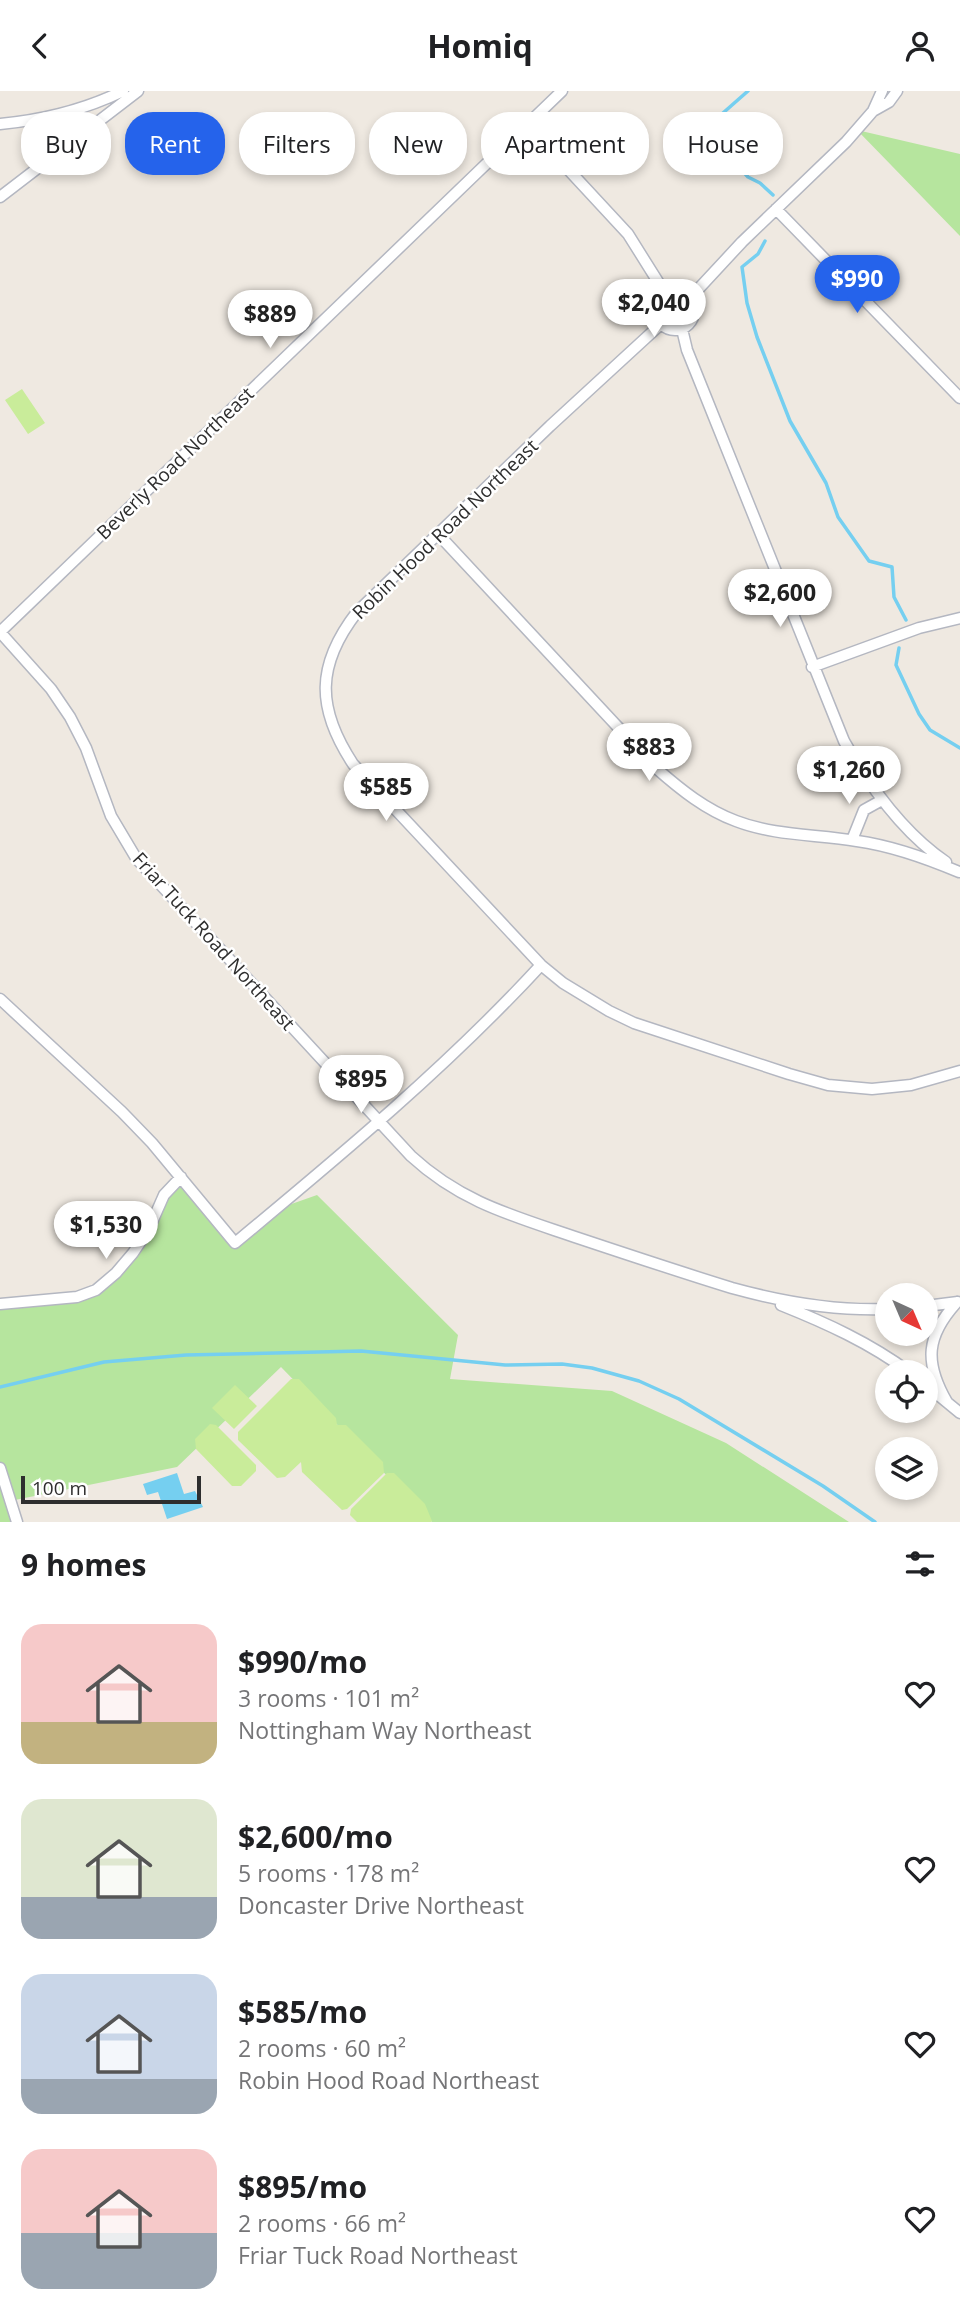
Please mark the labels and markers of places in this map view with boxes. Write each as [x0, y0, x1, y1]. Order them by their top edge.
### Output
pin: $990 [816, 255, 898, 315]
pin: $2,040 [597, 279, 711, 339]
pin: $889 [229, 291, 311, 350]
pin: $2,600 [723, 569, 837, 629]
pin: $883 [608, 723, 690, 783]
pin: $1,260 [792, 747, 906, 806]
pin: $585 [345, 763, 427, 823]
pin: $895 [320, 1055, 402, 1115]
pin: $1,530 [49, 1201, 163, 1261]

